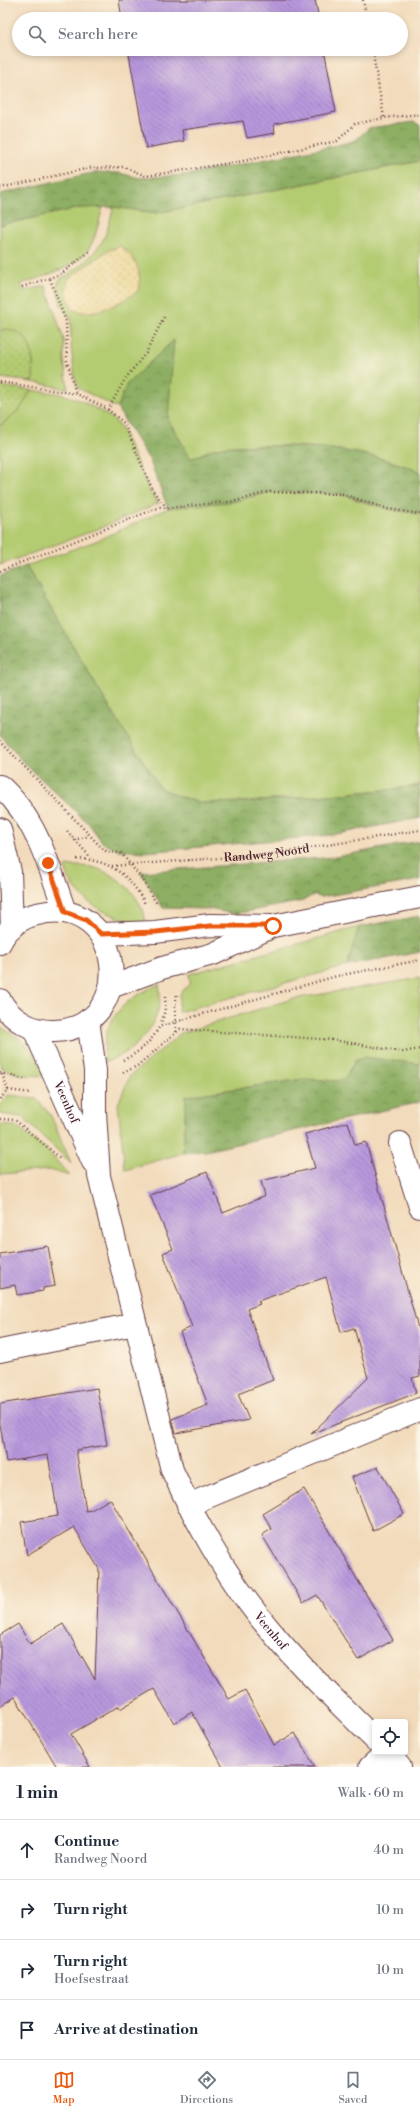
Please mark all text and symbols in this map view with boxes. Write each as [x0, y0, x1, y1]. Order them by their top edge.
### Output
search box [12, 12, 408, 56]
icon: search [26, 23, 48, 45]
text: Search here [58, 25, 138, 44]
street label: Randweg Noord [223, 841, 311, 866]
route end [39, 854, 57, 872]
route start [264, 917, 282, 935]
street label: Veenhof [50, 1078, 82, 1126]
street label: Veenhof [250, 1608, 291, 1654]
map controls [372, 1719, 408, 1755]
button: locate [372, 1719, 408, 1755]
text: 1 min [16, 1782, 58, 1804]
text: Walk · 60 m [338, 1785, 404, 1801]
text: Continue [54, 1832, 119, 1851]
icon: ahead [16, 1839, 38, 1861]
text: 40 m [374, 1842, 404, 1858]
text: Randweg Noord [54, 1851, 147, 1867]
icon: right [16, 1899, 38, 1921]
text: Turn right [54, 1900, 128, 1919]
text: 10 m [376, 1902, 404, 1918]
text: Turn right [54, 1952, 128, 1971]
icon: right [16, 1959, 38, 1981]
text: 10 m [376, 1962, 404, 1978]
text: Hoefsestraat [54, 1971, 129, 1987]
icon: arrive [16, 2019, 38, 2041]
text: Arrive at destination [54, 2020, 198, 2039]
tab: Map [53, 2069, 75, 2107]
tab: Directions [180, 2069, 233, 2107]
tab: Saved [338, 2069, 367, 2107]

